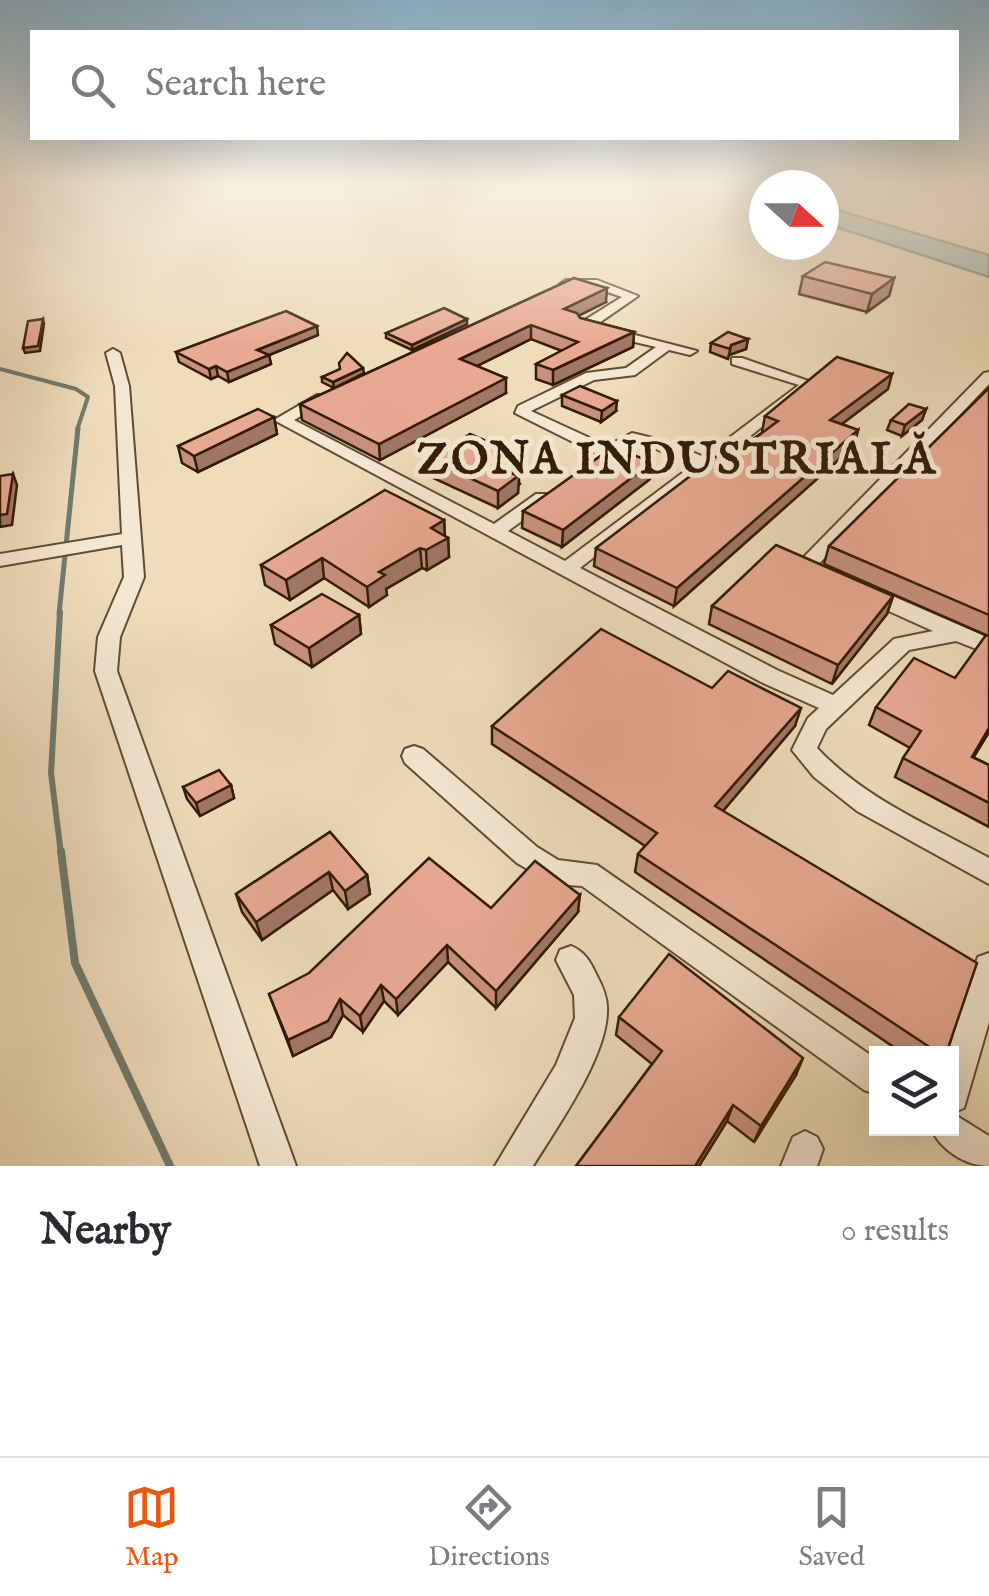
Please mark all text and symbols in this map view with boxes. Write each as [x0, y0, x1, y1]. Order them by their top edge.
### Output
search box [30, 30, 959, 140]
icon: search [65, 58, 120, 113]
text: Search here [145, 61, 326, 109]
north arrow [749, 170, 839, 260]
district label: ZONA INDUSTRIALĂ [417, 431, 937, 489]
map controls [869, 1046, 959, 1136]
button: layers [869, 1046, 959, 1136]
text: Nearby [40, 1205, 171, 1258]
text: 0 results [841, 1211, 949, 1252]
tab: Map [124, 1480, 179, 1575]
tab: Directions [428, 1480, 550, 1575]
tab: Saved [798, 1480, 865, 1575]

